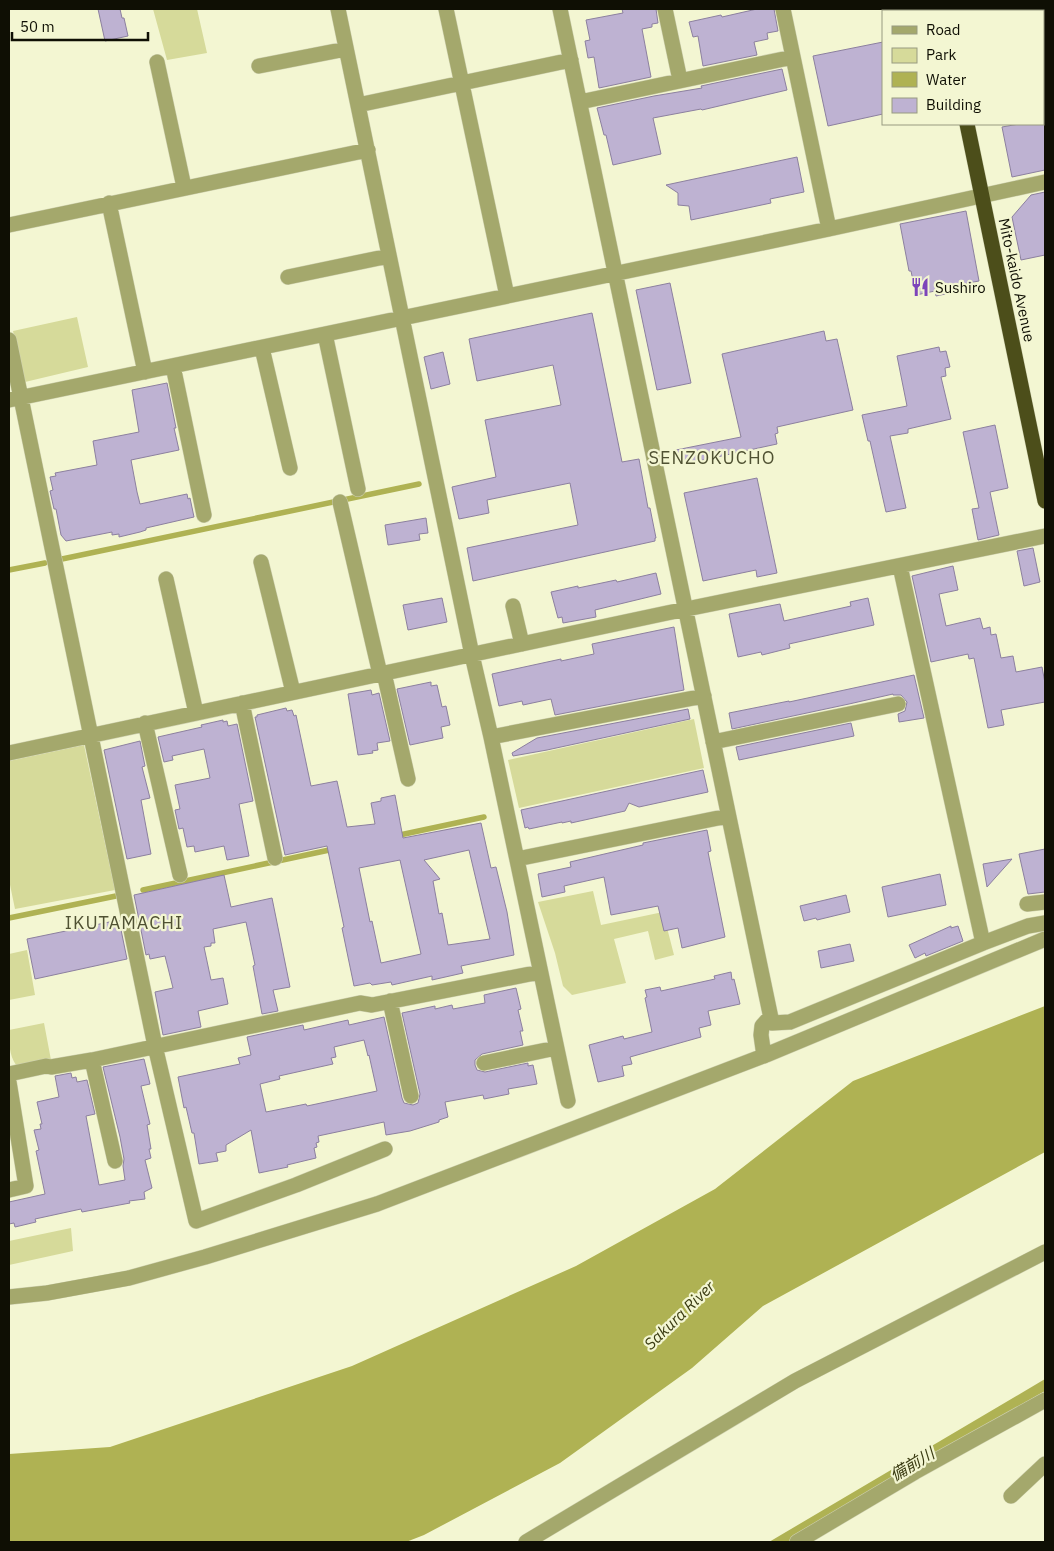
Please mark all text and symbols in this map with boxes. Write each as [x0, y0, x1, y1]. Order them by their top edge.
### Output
scale bar [12, 10, 149, 42]
legend [882, 10, 1044, 125]
text: 50 m [20, 17, 55, 36]
text: Road [926, 20, 961, 39]
text: Park [926, 45, 956, 64]
text: Water [926, 70, 967, 89]
text: Building [926, 95, 981, 114]
street label: Mito-kaido Avenue [995, 216, 1039, 344]
restaurant icon: Sushiro [909, 276, 931, 298]
place label: Sushiro [935, 278, 986, 297]
district label: SENZOKUCHO [649, 446, 775, 469]
district label: IKUTAMACHI [65, 911, 183, 934]
water label: Sakura River [640, 1276, 719, 1354]
water label: 備前川 [886, 1442, 939, 1485]

